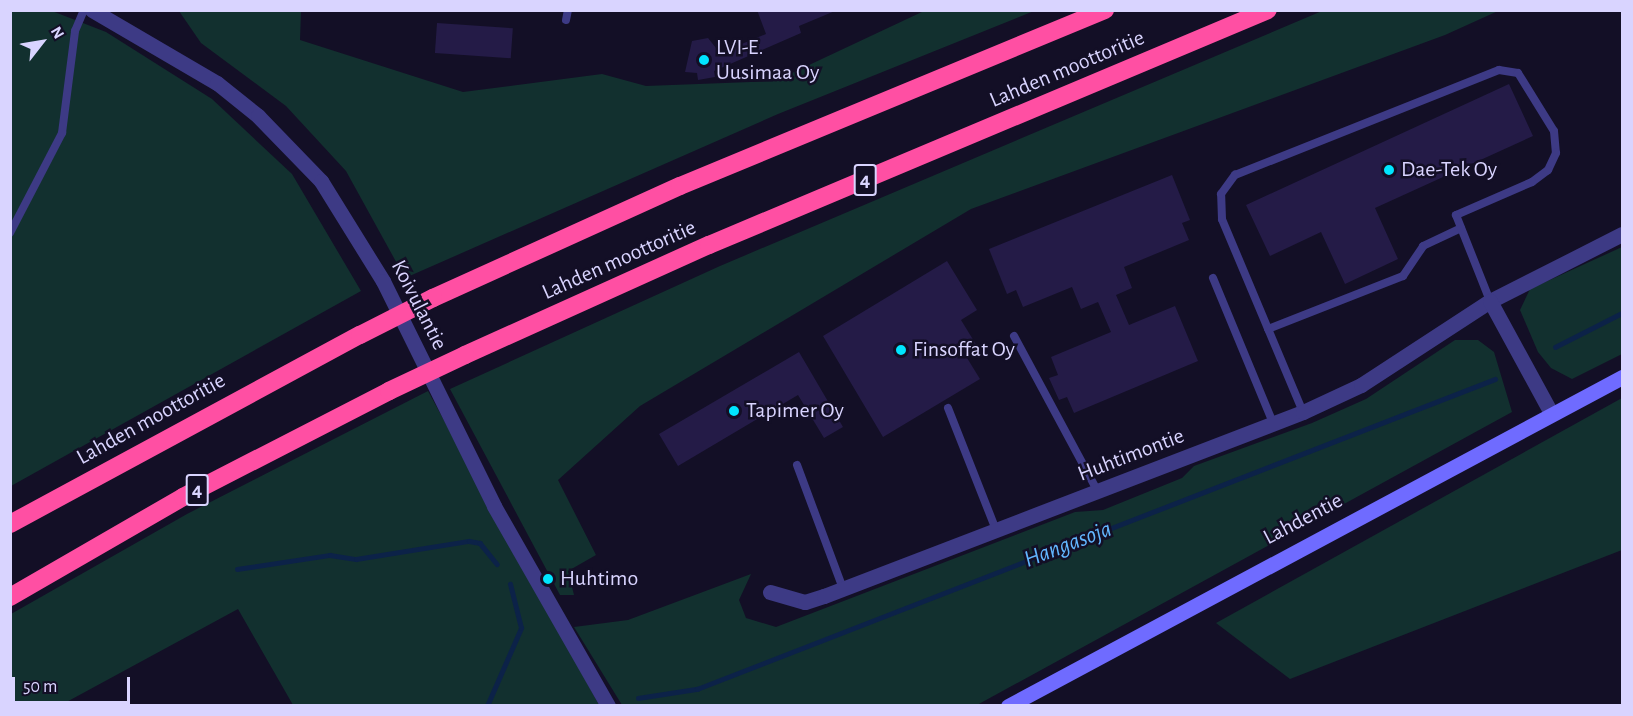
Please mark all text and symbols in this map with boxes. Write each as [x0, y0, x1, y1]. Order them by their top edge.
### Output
north arrow [12, 12, 72, 72]
text: N [48, 24, 67, 42]
street label: Lahden moottoritie [986, 24, 1148, 114]
place label: LVI-E. Uusimaa Oy [716, 34, 819, 86]
marker: LVI-E. Uusimaa Oy [697, 53, 711, 67]
place label: Dae-Tek Oy [1401, 157, 1497, 183]
road number: 4 [853, 162, 877, 198]
marker: Dae-Tek Oy [1382, 163, 1396, 177]
street label: Lahden moottoritie [538, 214, 700, 306]
street label: Koivulantie [385, 256, 453, 354]
place label: Finsoffat Oy [913, 337, 1015, 363]
marker: Finsoffat Oy [894, 343, 908, 357]
street label: Lahden moottoritie [72, 367, 230, 471]
place label: Tapimer Oy [746, 398, 844, 424]
marker: Tapimer Oy [727, 404, 741, 418]
street label: Huhtimontie [1074, 423, 1188, 487]
road number: 4 [185, 472, 209, 508]
street label: Lahdentie [1259, 487, 1347, 551]
water label: Hangasoja [1020, 515, 1116, 575]
place label: Huhtimo [560, 566, 638, 592]
marker: Huhtimo [541, 572, 555, 586]
scale bar [15, 665, 134, 703]
text: 50 m [23, 678, 57, 696]

